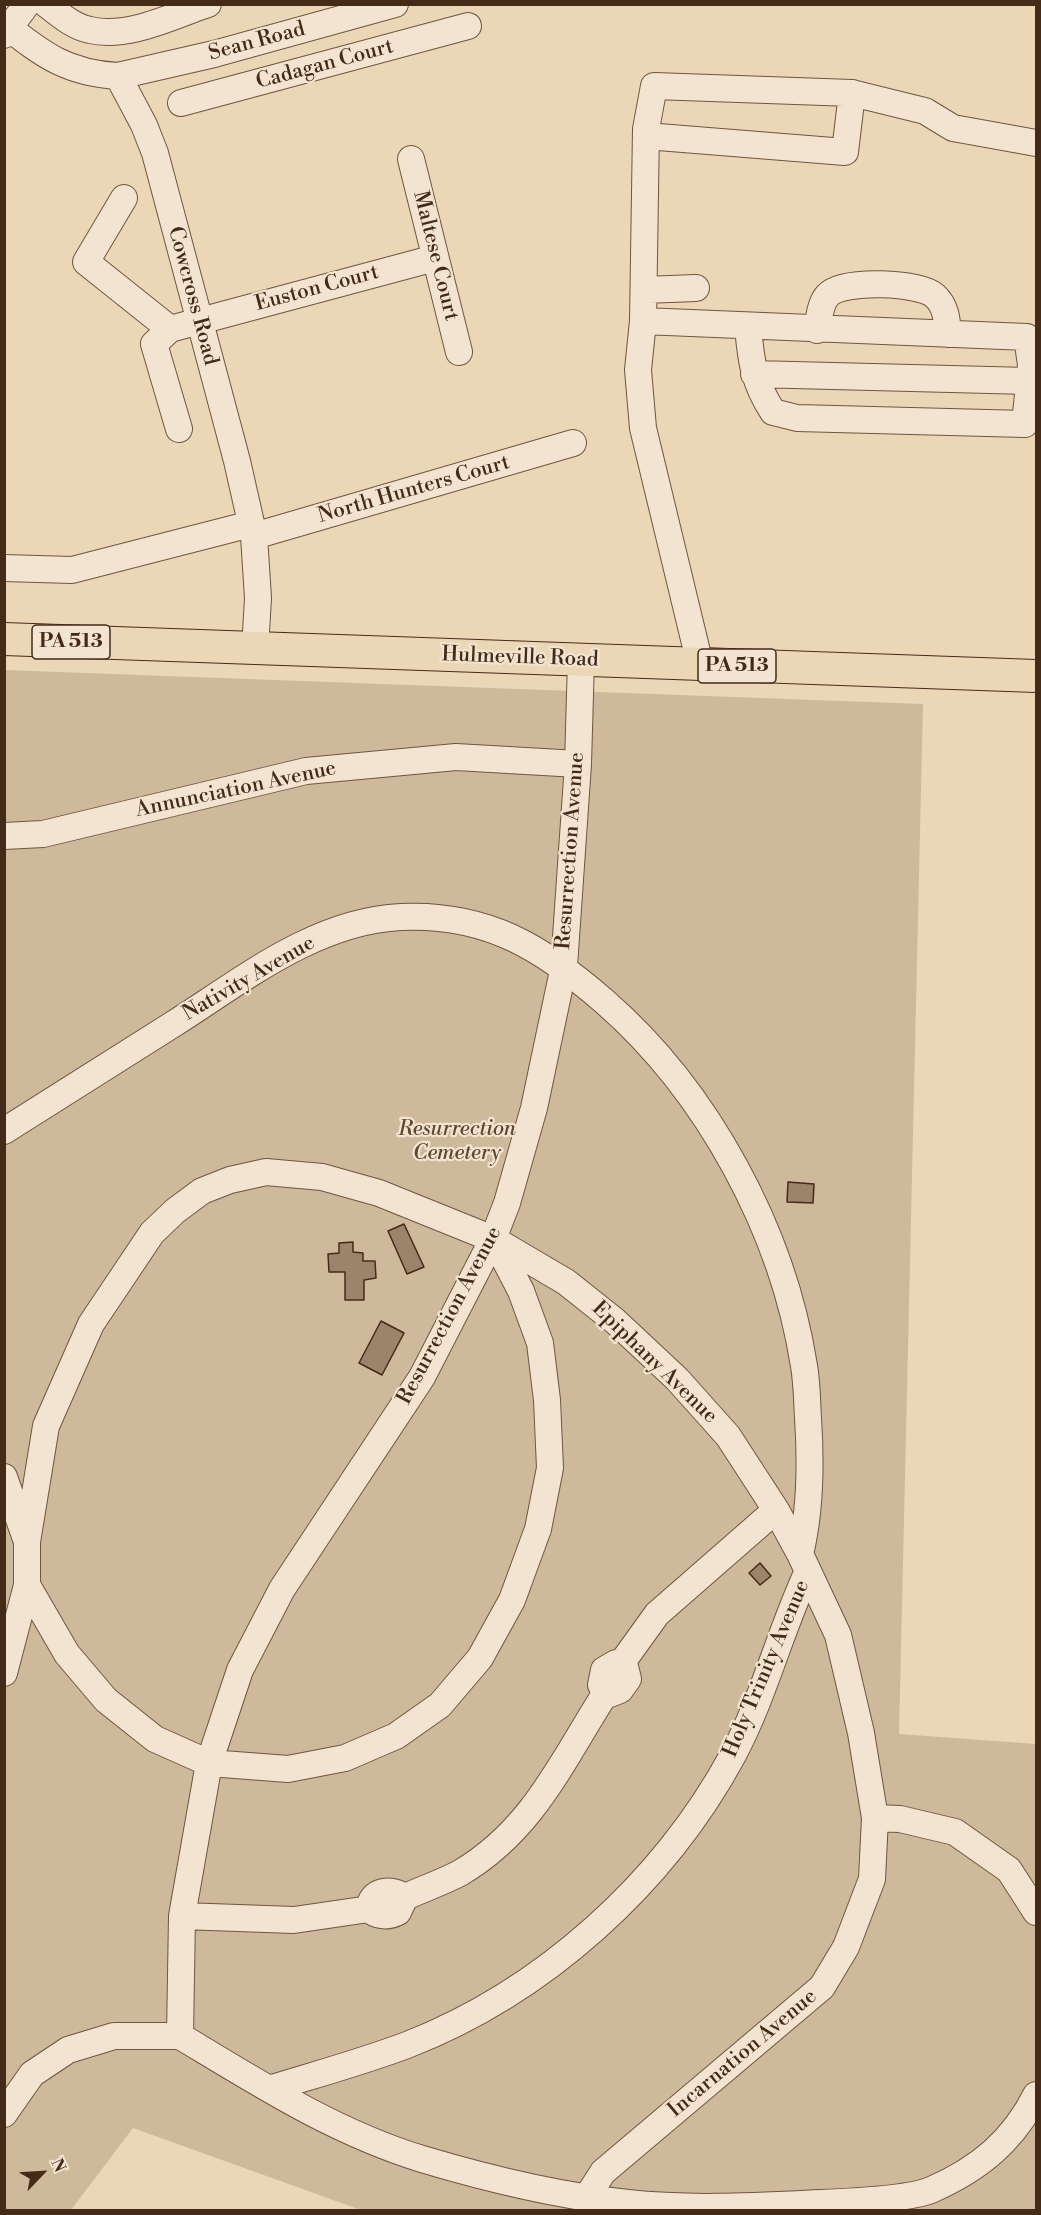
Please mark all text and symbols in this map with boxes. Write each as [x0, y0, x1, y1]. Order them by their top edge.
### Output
street label: Sean Road [206, 17, 308, 67]
street label: Cadagan Court [254, 35, 396, 95]
street label: Maltese Court [407, 189, 463, 323]
street label: Cowcross Road [161, 224, 223, 368]
street label: Euston Court [252, 260, 382, 318]
street label: North Hunters Court [315, 451, 513, 529]
road number: PA 513 [32, 625, 110, 659]
street label: Hulmeville Road [441, 643, 599, 673]
road number: PA 513 [698, 649, 776, 683]
street label: Resurrection Avenue [552, 751, 590, 951]
street label: Annunciation Avenue [133, 756, 339, 824]
street label: Nativity Avenue [178, 931, 320, 1027]
park label: Resurrection Cemetery [398, 1117, 516, 1167]
street label: Resurrection Avenue [392, 1223, 508, 1409]
street label: Epiphany Avenue [586, 1297, 722, 1429]
street label: Holy Trinity Avenue [718, 1577, 816, 1761]
street label: Incarnation Avenue [663, 1984, 823, 2124]
north arrow [12, 2143, 72, 2203]
text: N [47, 2155, 70, 2175]

